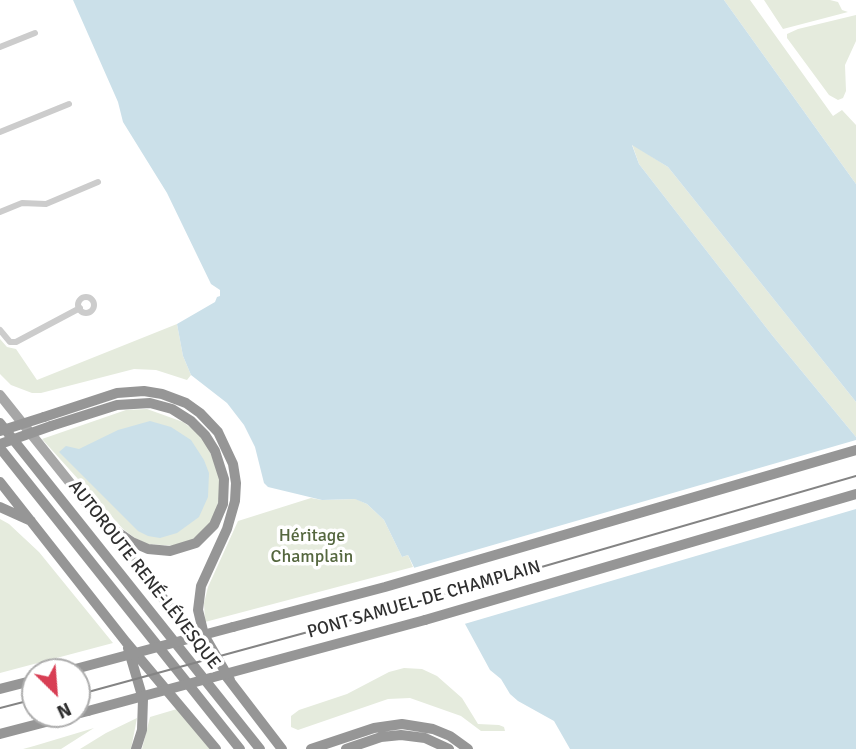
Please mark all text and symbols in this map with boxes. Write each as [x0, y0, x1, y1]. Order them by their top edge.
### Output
street label: AUTOROUTE RENÉ-LÉVESQUE [63, 476, 225, 674]
park label: Héritage Champlain [271, 525, 353, 568]
street label: PONT SAMUEL-DE CHAMPLAIN [305, 556, 543, 644]
north arrow [21, 658, 91, 728]
text: N [53, 697, 75, 724]

